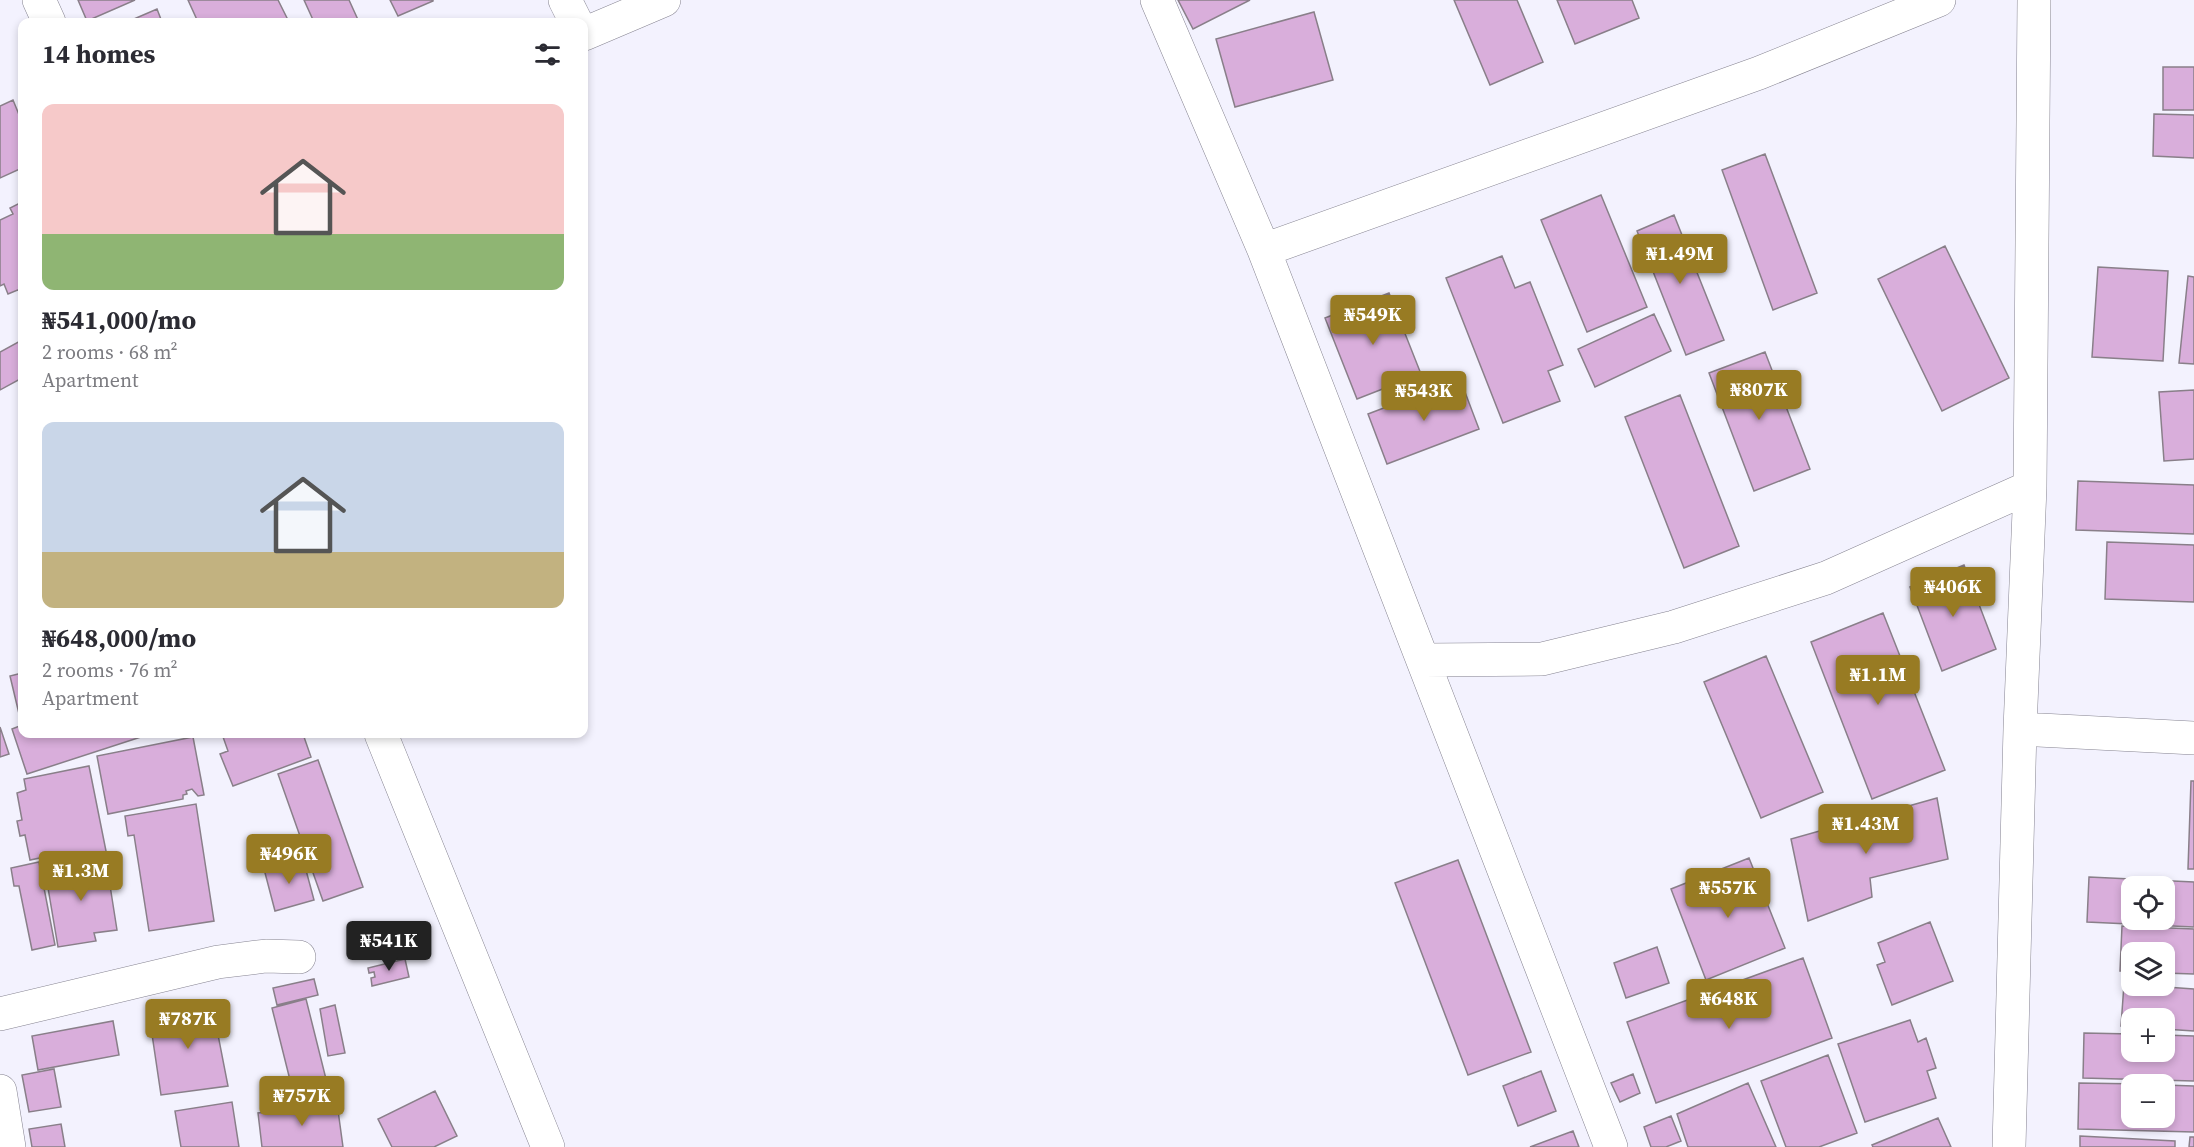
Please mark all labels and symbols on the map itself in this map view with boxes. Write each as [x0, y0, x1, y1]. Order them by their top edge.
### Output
pin: ₦1.49M [1631, 234, 1729, 285]
pin: ₦549K [1331, 295, 1415, 346]
pin: ₦807K [1717, 370, 1801, 421]
pin: ₦543K [1382, 371, 1466, 422]
pin: ₦406K [1911, 567, 1995, 618]
pin: ₦1.1M [1836, 655, 1920, 706]
pin: ₦1.43M [1817, 804, 1915, 855]
pin: ₦496K [247, 834, 331, 885]
pin: ₦1.3M [39, 851, 123, 902]
pin: ₦557K [1686, 868, 1770, 919]
pin: ₦541K [347, 921, 431, 972]
pin: ₦648K [1687, 979, 1771, 1030]
pin: ₦787K [146, 999, 230, 1050]
pin: ₦757K [260, 1076, 344, 1127]

